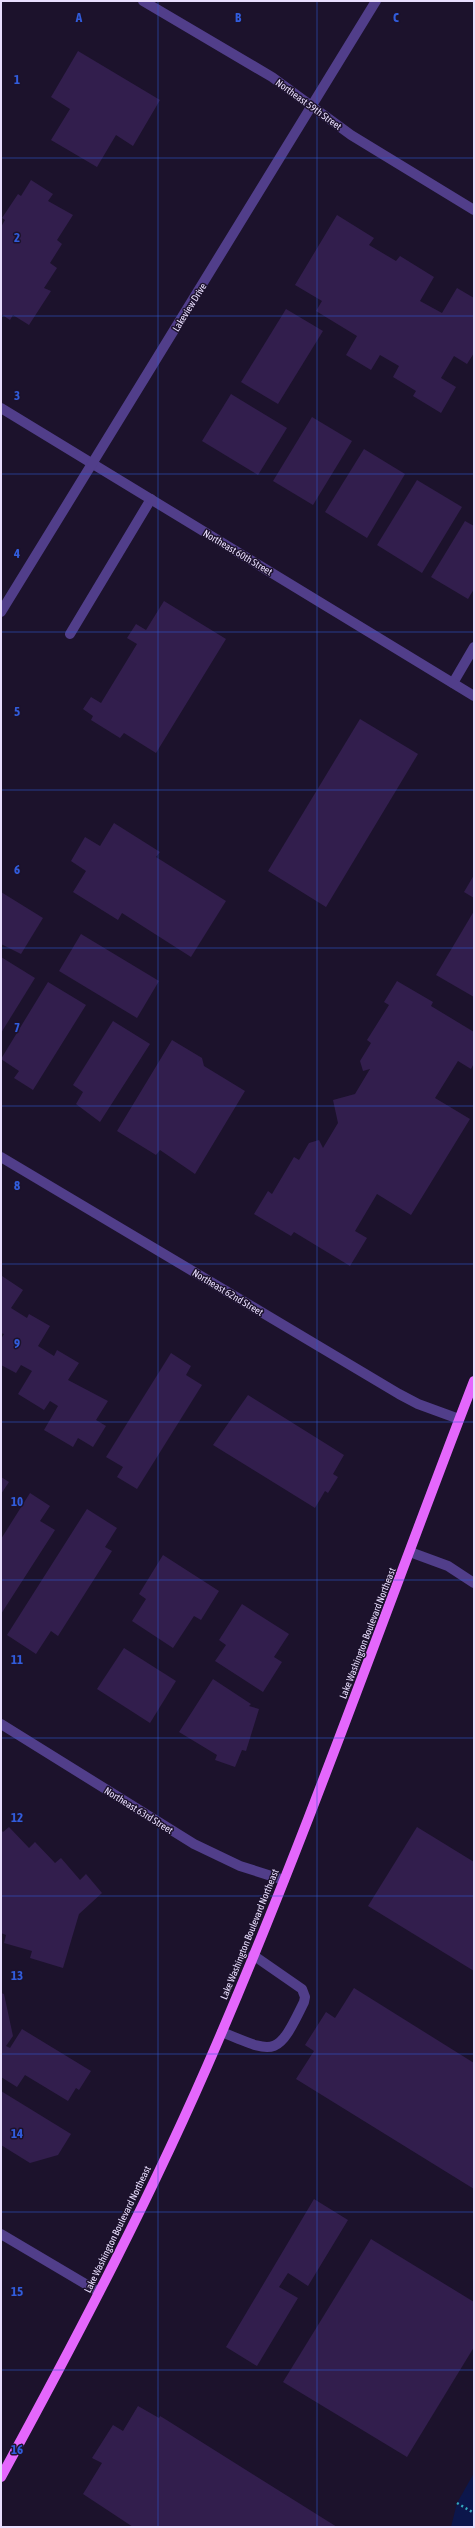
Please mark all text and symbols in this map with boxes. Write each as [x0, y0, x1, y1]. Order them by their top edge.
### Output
text: A [75, 10, 83, 25]
text: B [235, 10, 242, 25]
text: C [393, 10, 399, 25]
text: 1 [14, 72, 20, 87]
street label: Northeast 59th Street [274, 77, 344, 132]
text: 2 [14, 230, 20, 245]
street label: Lakeview Drive [170, 281, 209, 333]
text: 3 [14, 388, 20, 403]
street label: Northeast 60th Street [201, 527, 274, 577]
text: 4 [13, 546, 20, 561]
text: 5 [14, 704, 20, 719]
text: 6 [14, 862, 20, 877]
text: 7 [14, 1020, 20, 1035]
text: 8 [14, 1178, 20, 1193]
street label: Northeast 62nd Street [190, 1267, 265, 1318]
text: 9 [14, 1336, 20, 1351]
text: 10 [11, 1494, 23, 1509]
street label: Lake Washington Boulevard Northeast [337, 1566, 398, 1700]
text: 11 [11, 1652, 23, 1667]
street label: Northeast 63rd Street [103, 1785, 175, 1836]
text: 12 [11, 1810, 23, 1825]
street label: Lake Washington Boulevard Northeast [218, 1867, 281, 2001]
text: 13 [11, 1968, 23, 1983]
text: 14 [11, 2126, 23, 2141]
street label: Lake Washington Boulevard Northeast [82, 2164, 153, 2294]
text: 15 [11, 2284, 23, 2299]
text: 16 [11, 2442, 23, 2457]

